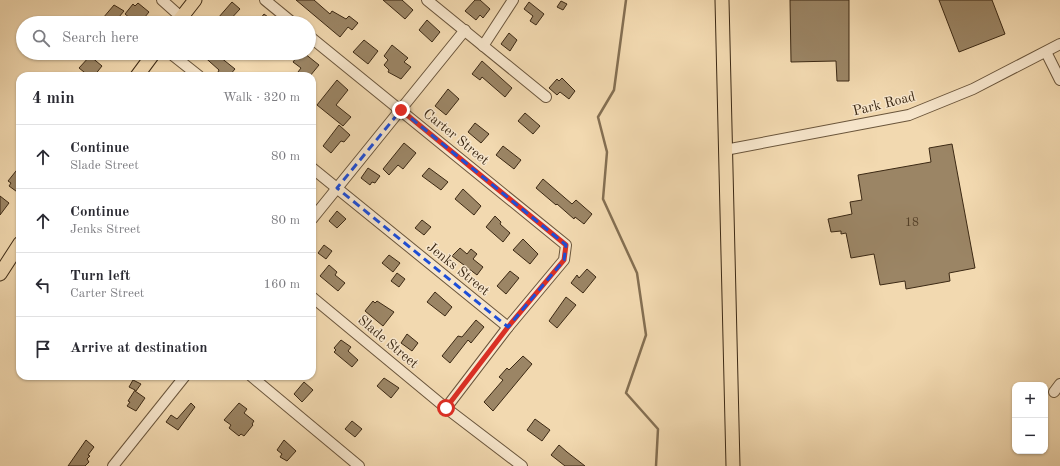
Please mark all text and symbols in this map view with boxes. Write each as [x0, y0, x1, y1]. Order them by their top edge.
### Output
search box [16, 16, 316, 60]
icon: search [30, 27, 52, 49]
text: Search here [62, 31, 139, 46]
street label: Park Road [851, 89, 917, 119]
text: 4 min [32, 90, 75, 107]
text: Walk · 320 m [223, 91, 300, 104]
route end [392, 101, 410, 119]
street label: Carter Street [420, 106, 492, 168]
text: Continue [70, 141, 129, 156]
icon: ahead [32, 146, 54, 168]
text: 80 m [271, 150, 300, 163]
text: Slade Street [70, 159, 139, 172]
text: Continue [70, 205, 129, 220]
icon: ahead [32, 210, 54, 232]
text: 80 m [271, 214, 300, 227]
house number: 18 [905, 217, 919, 229]
text: Jenks Street [70, 223, 141, 236]
street label: Jenks Street [424, 240, 492, 298]
text: Turn left [70, 269, 130, 284]
icon: left [32, 274, 54, 296]
text: 160 m [263, 278, 300, 291]
text: Carter Street [70, 287, 144, 300]
street label: Slade Street [355, 313, 421, 371]
icon: arrive [32, 338, 54, 360]
text: Arrive at destination [70, 341, 208, 356]
map controls [1012, 382, 1048, 454]
button: + [1012, 382, 1048, 418]
route start [437, 399, 455, 417]
button: − [1012, 418, 1048, 454]

